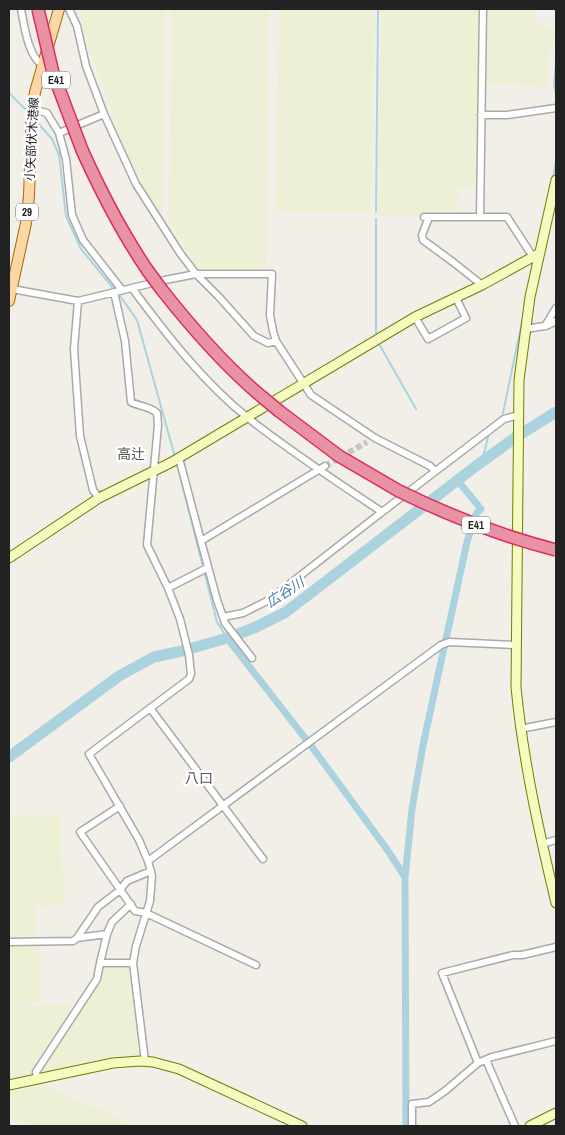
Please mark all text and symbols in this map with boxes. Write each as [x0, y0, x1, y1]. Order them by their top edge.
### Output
road number: E41 [42, 72, 70, 88]
street label: 小矢部伏木港線 [22, 97, 42, 181]
road number: 29 [16, 203, 38, 220]
district label: 高辻 [117, 445, 145, 463]
road number: E41 [462, 516, 490, 534]
water label: 広谷川 [262, 572, 309, 611]
district label: 八口 [185, 769, 213, 787]

